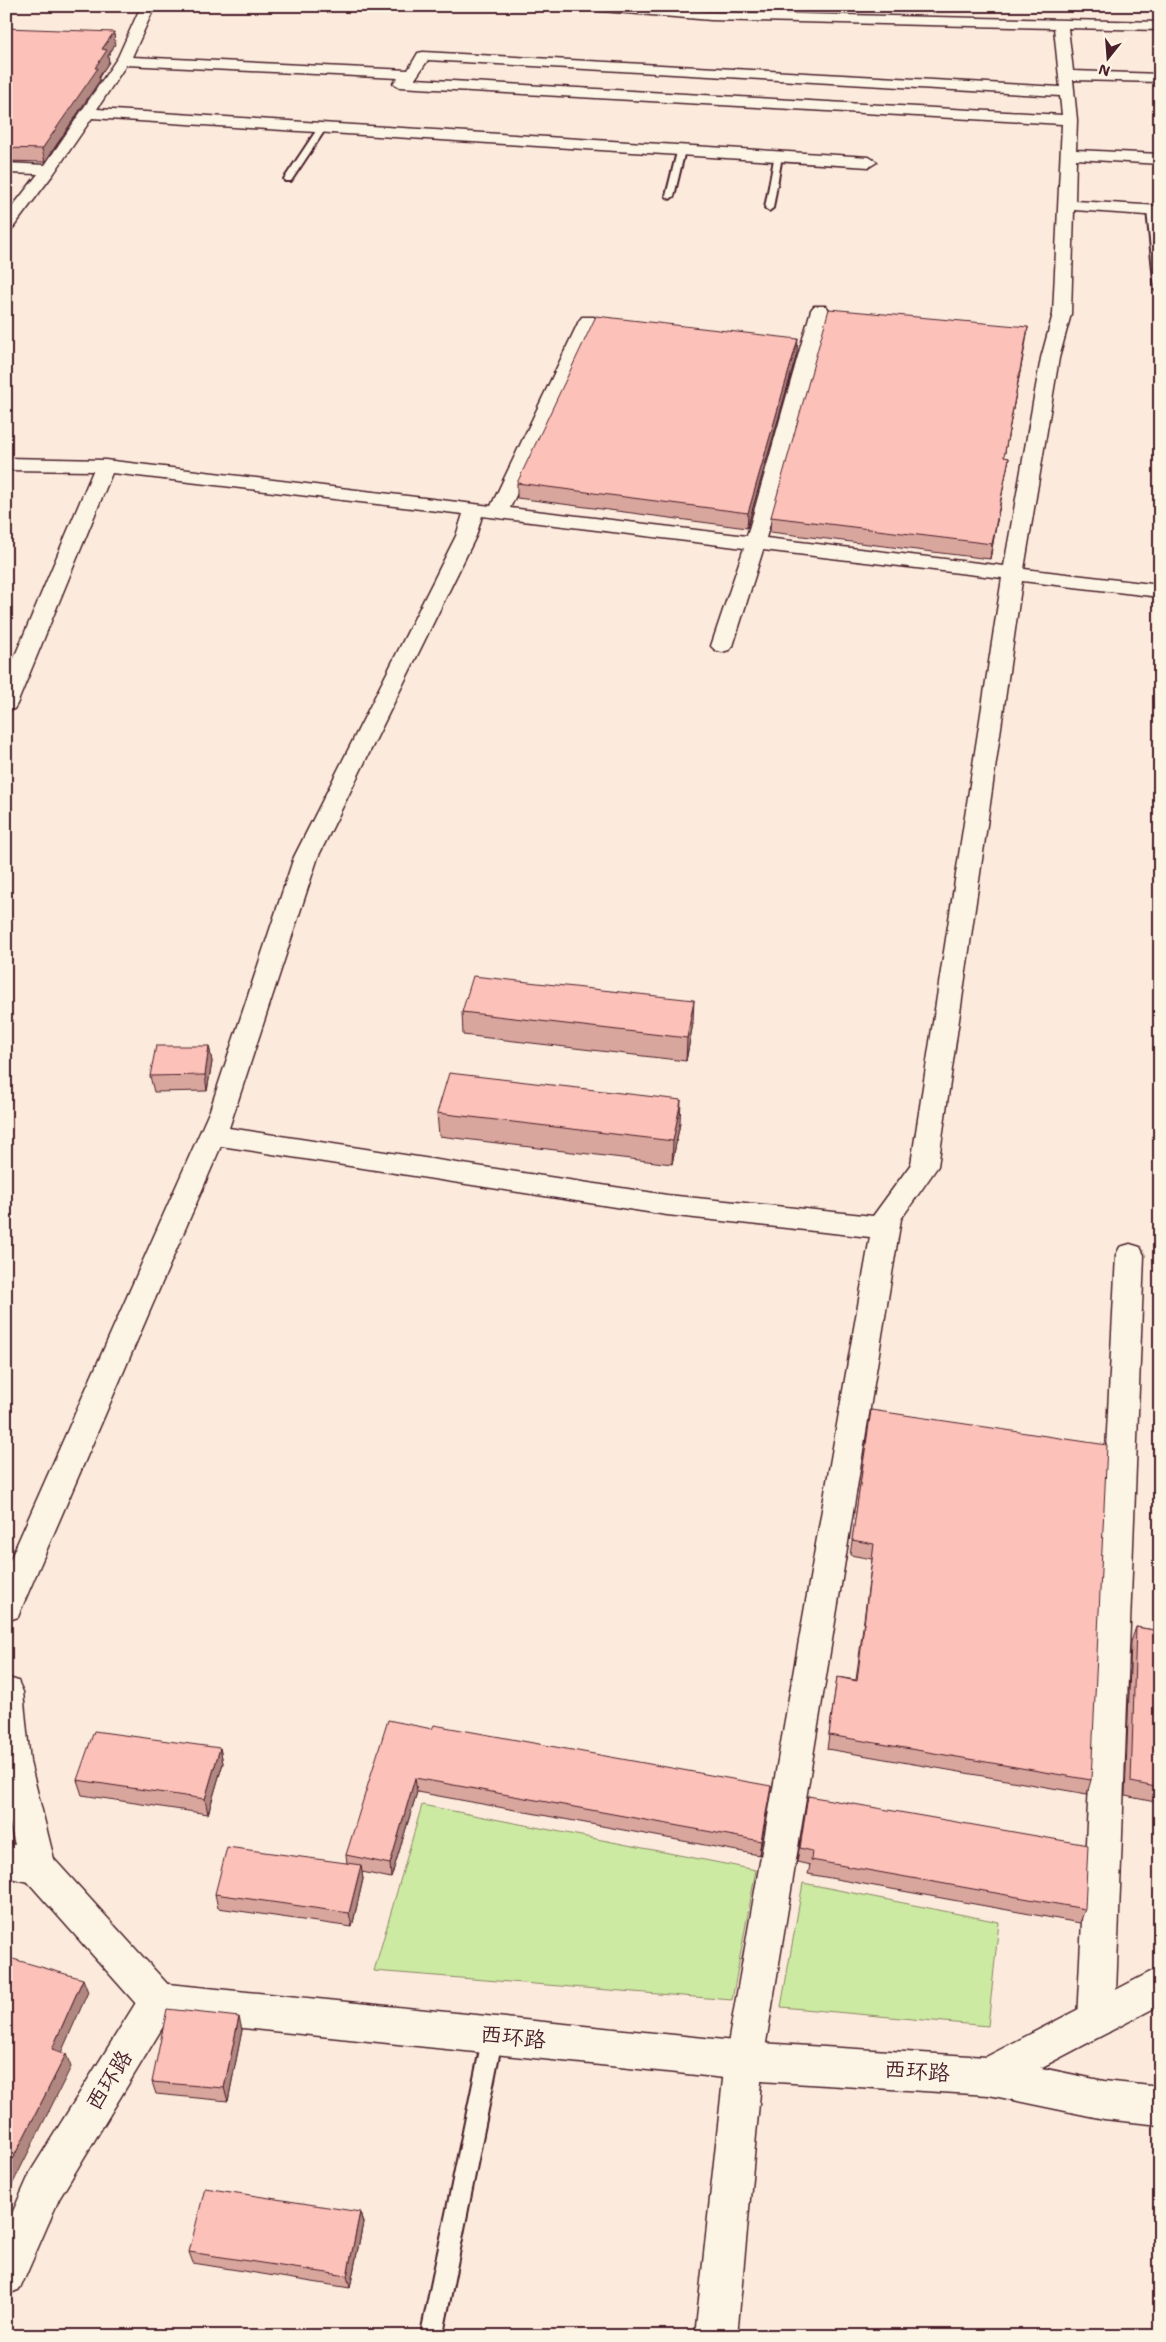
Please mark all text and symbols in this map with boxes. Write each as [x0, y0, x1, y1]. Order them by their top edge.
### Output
north arrow [1084, 32, 1134, 82]
text: N [1096, 60, 1112, 81]
street label: 西环路 [479, 2019, 547, 2055]
street label: 西环路 [79, 2044, 139, 2116]
street label: 西环路 [883, 2054, 951, 2088]

